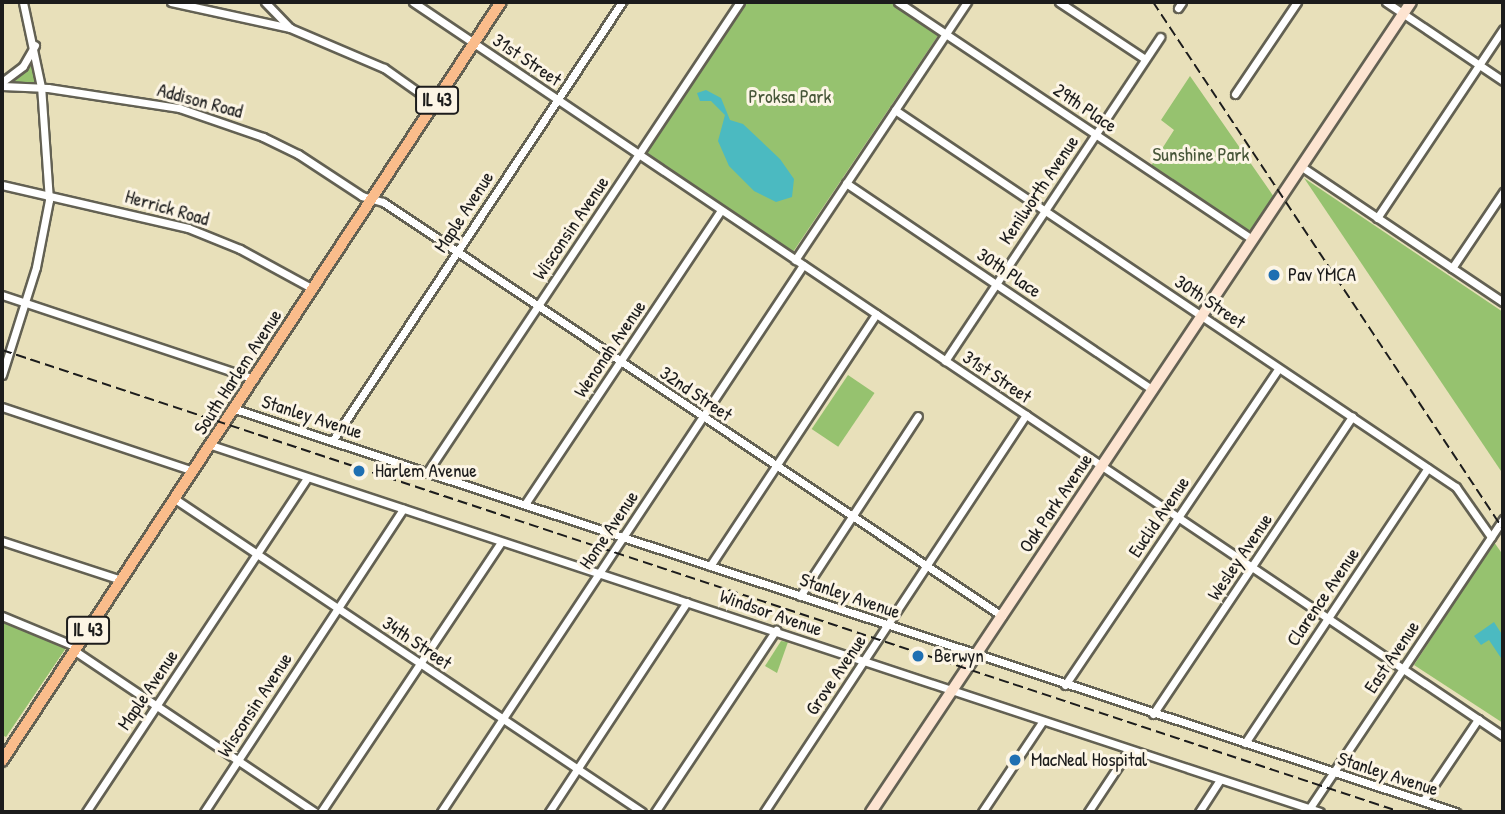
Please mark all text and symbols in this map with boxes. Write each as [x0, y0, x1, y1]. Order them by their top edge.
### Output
street label: 31st Street [488, 29, 566, 91]
street label: Addison Road [155, 79, 245, 123]
street label: 29th Place [1049, 79, 1121, 137]
road number: IL 43 [414, 86, 460, 114]
park label: Proksa Park [749, 86, 831, 108]
street label: Kenilworth Avenue [994, 131, 1084, 249]
park label: Sunshine Park [1153, 144, 1249, 166]
street label: Maple Avenue [429, 167, 499, 257]
street label: Wisconsin Avenue [528, 172, 614, 284]
street label: Herrick Road [122, 185, 212, 231]
street label: 30th Place [973, 243, 1045, 303]
place label: Pav YMCA [1288, 264, 1356, 286]
marker: Pav YMCA [1266, 267, 1282, 283]
street label: 30th Street [1170, 270, 1250, 334]
street label: Wenonah Avenue [569, 296, 651, 402]
street label: South Harlem Avenue [189, 305, 287, 439]
street label: 31st Street [958, 346, 1036, 408]
street label: 32nd Street [656, 362, 736, 426]
street label: Stanley Avenue [259, 390, 365, 444]
street label: Oak Park Avenue [1015, 449, 1097, 557]
place label: Harlem Avenue [375, 460, 477, 482]
marker: Harlem Avenue [349, 461, 369, 481]
street label: Euclid Avenue [1124, 472, 1194, 562]
street label: Home Avenue [575, 486, 643, 574]
street label: Wesley Avenue [1203, 509, 1277, 605]
street label: Clarence Avenue [1282, 543, 1364, 651]
street label: Stanley Avenue [797, 568, 903, 624]
street label: Windsor Avenue [717, 585, 825, 641]
street label: 34th Street [378, 612, 456, 674]
road number: IL 43 [65, 616, 111, 644]
street label: East Avenue [1360, 617, 1424, 697]
street label: Grove Avenue [801, 631, 871, 719]
street label: Maple Avenue [113, 645, 183, 735]
place label: Berwyn [934, 645, 984, 667]
marker: Berwyn [908, 646, 928, 666]
street label: Wisconsin Avenue [213, 649, 297, 761]
street label: Stanley Avenue [1335, 747, 1441, 801]
place label: MacNeal Hospital [1031, 749, 1147, 771]
marker: MacNeal Hospital [1005, 750, 1025, 770]

